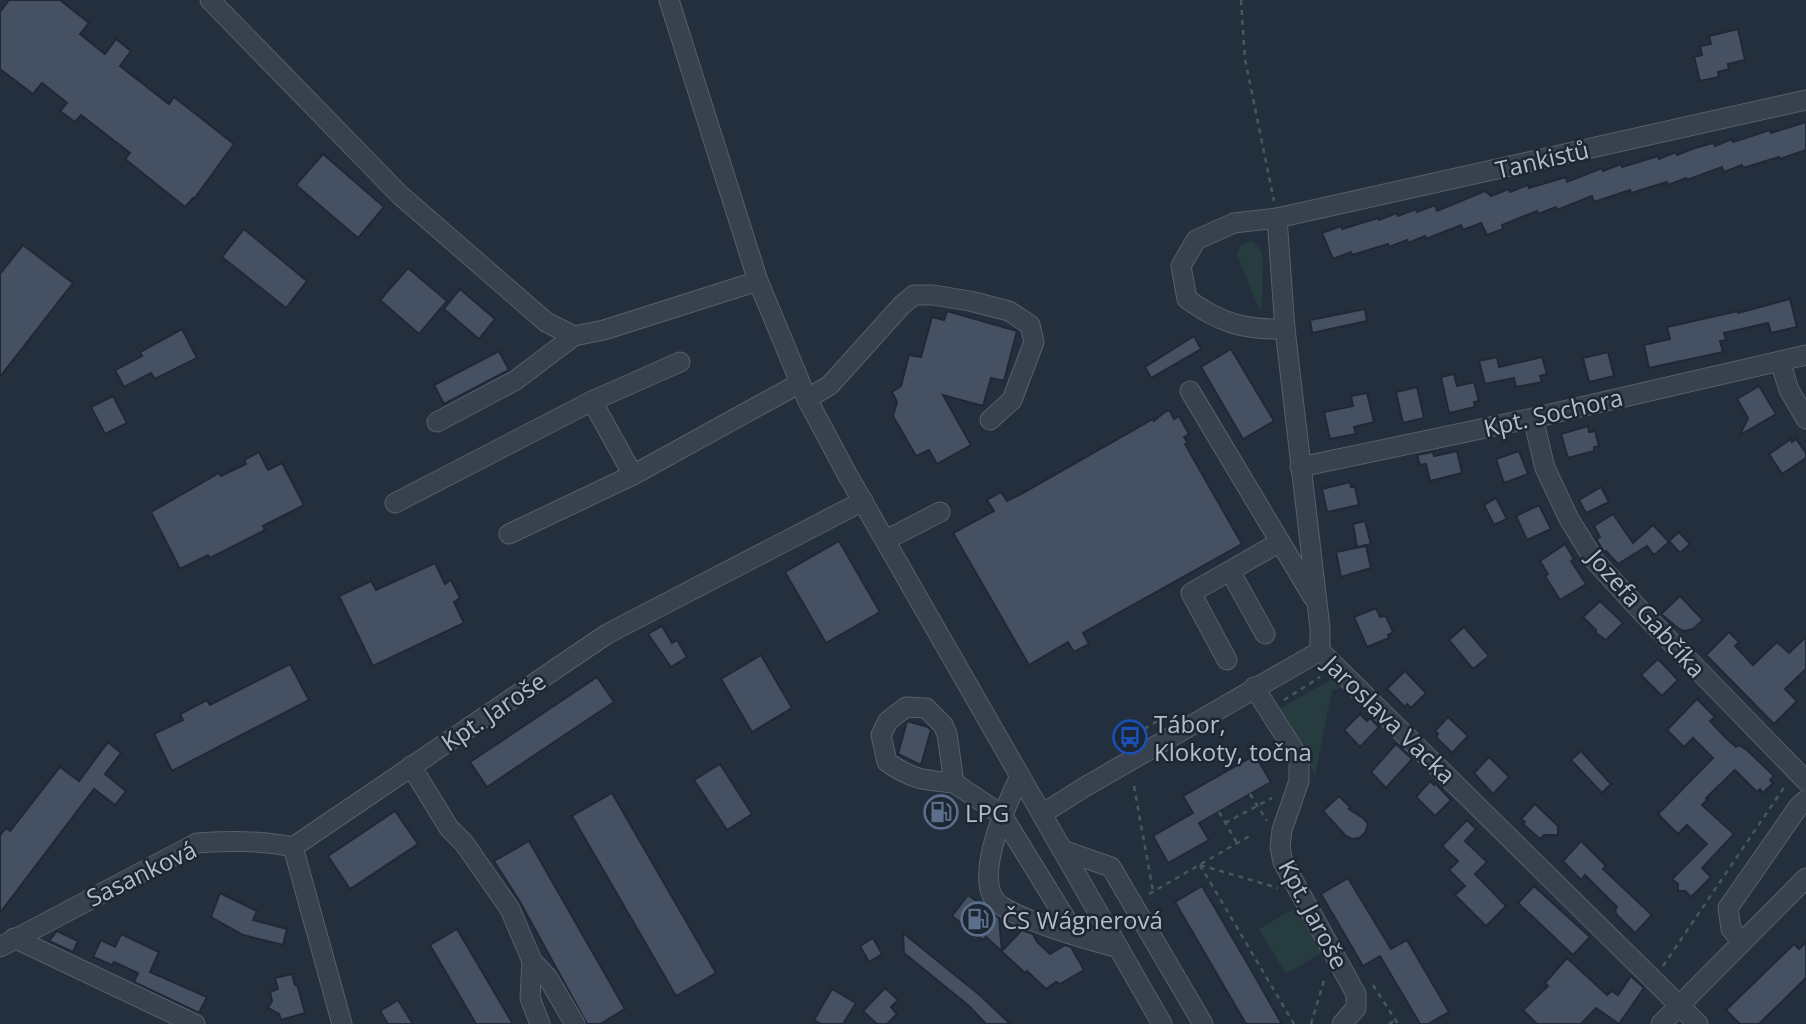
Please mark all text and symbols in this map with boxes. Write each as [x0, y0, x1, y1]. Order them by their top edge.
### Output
street label: Tankistů [1492, 132, 1592, 186]
street label: Kpt. Sochora [1480, 380, 1626, 444]
street label: Jozefa Gabčíka [1579, 540, 1714, 684]
street label: Jaroslava Vacka [1315, 646, 1463, 790]
street label: Kpt. Jaroše [434, 664, 552, 758]
place label: Tábor, Klokoty, točna [1154, 707, 1312, 768]
bus stop icon: Tábor, Klokoty, točna [1111, 718, 1149, 756]
fuel station icon: LPG [922, 793, 960, 831]
place label: LPG [965, 796, 1009, 829]
street label: Sasanková [81, 832, 201, 914]
street label: Kpt. Jaroše [1271, 854, 1357, 974]
fuel station icon: ČS Wágnerová [959, 900, 997, 938]
place label: ČS Wágnerová [1002, 903, 1163, 936]

